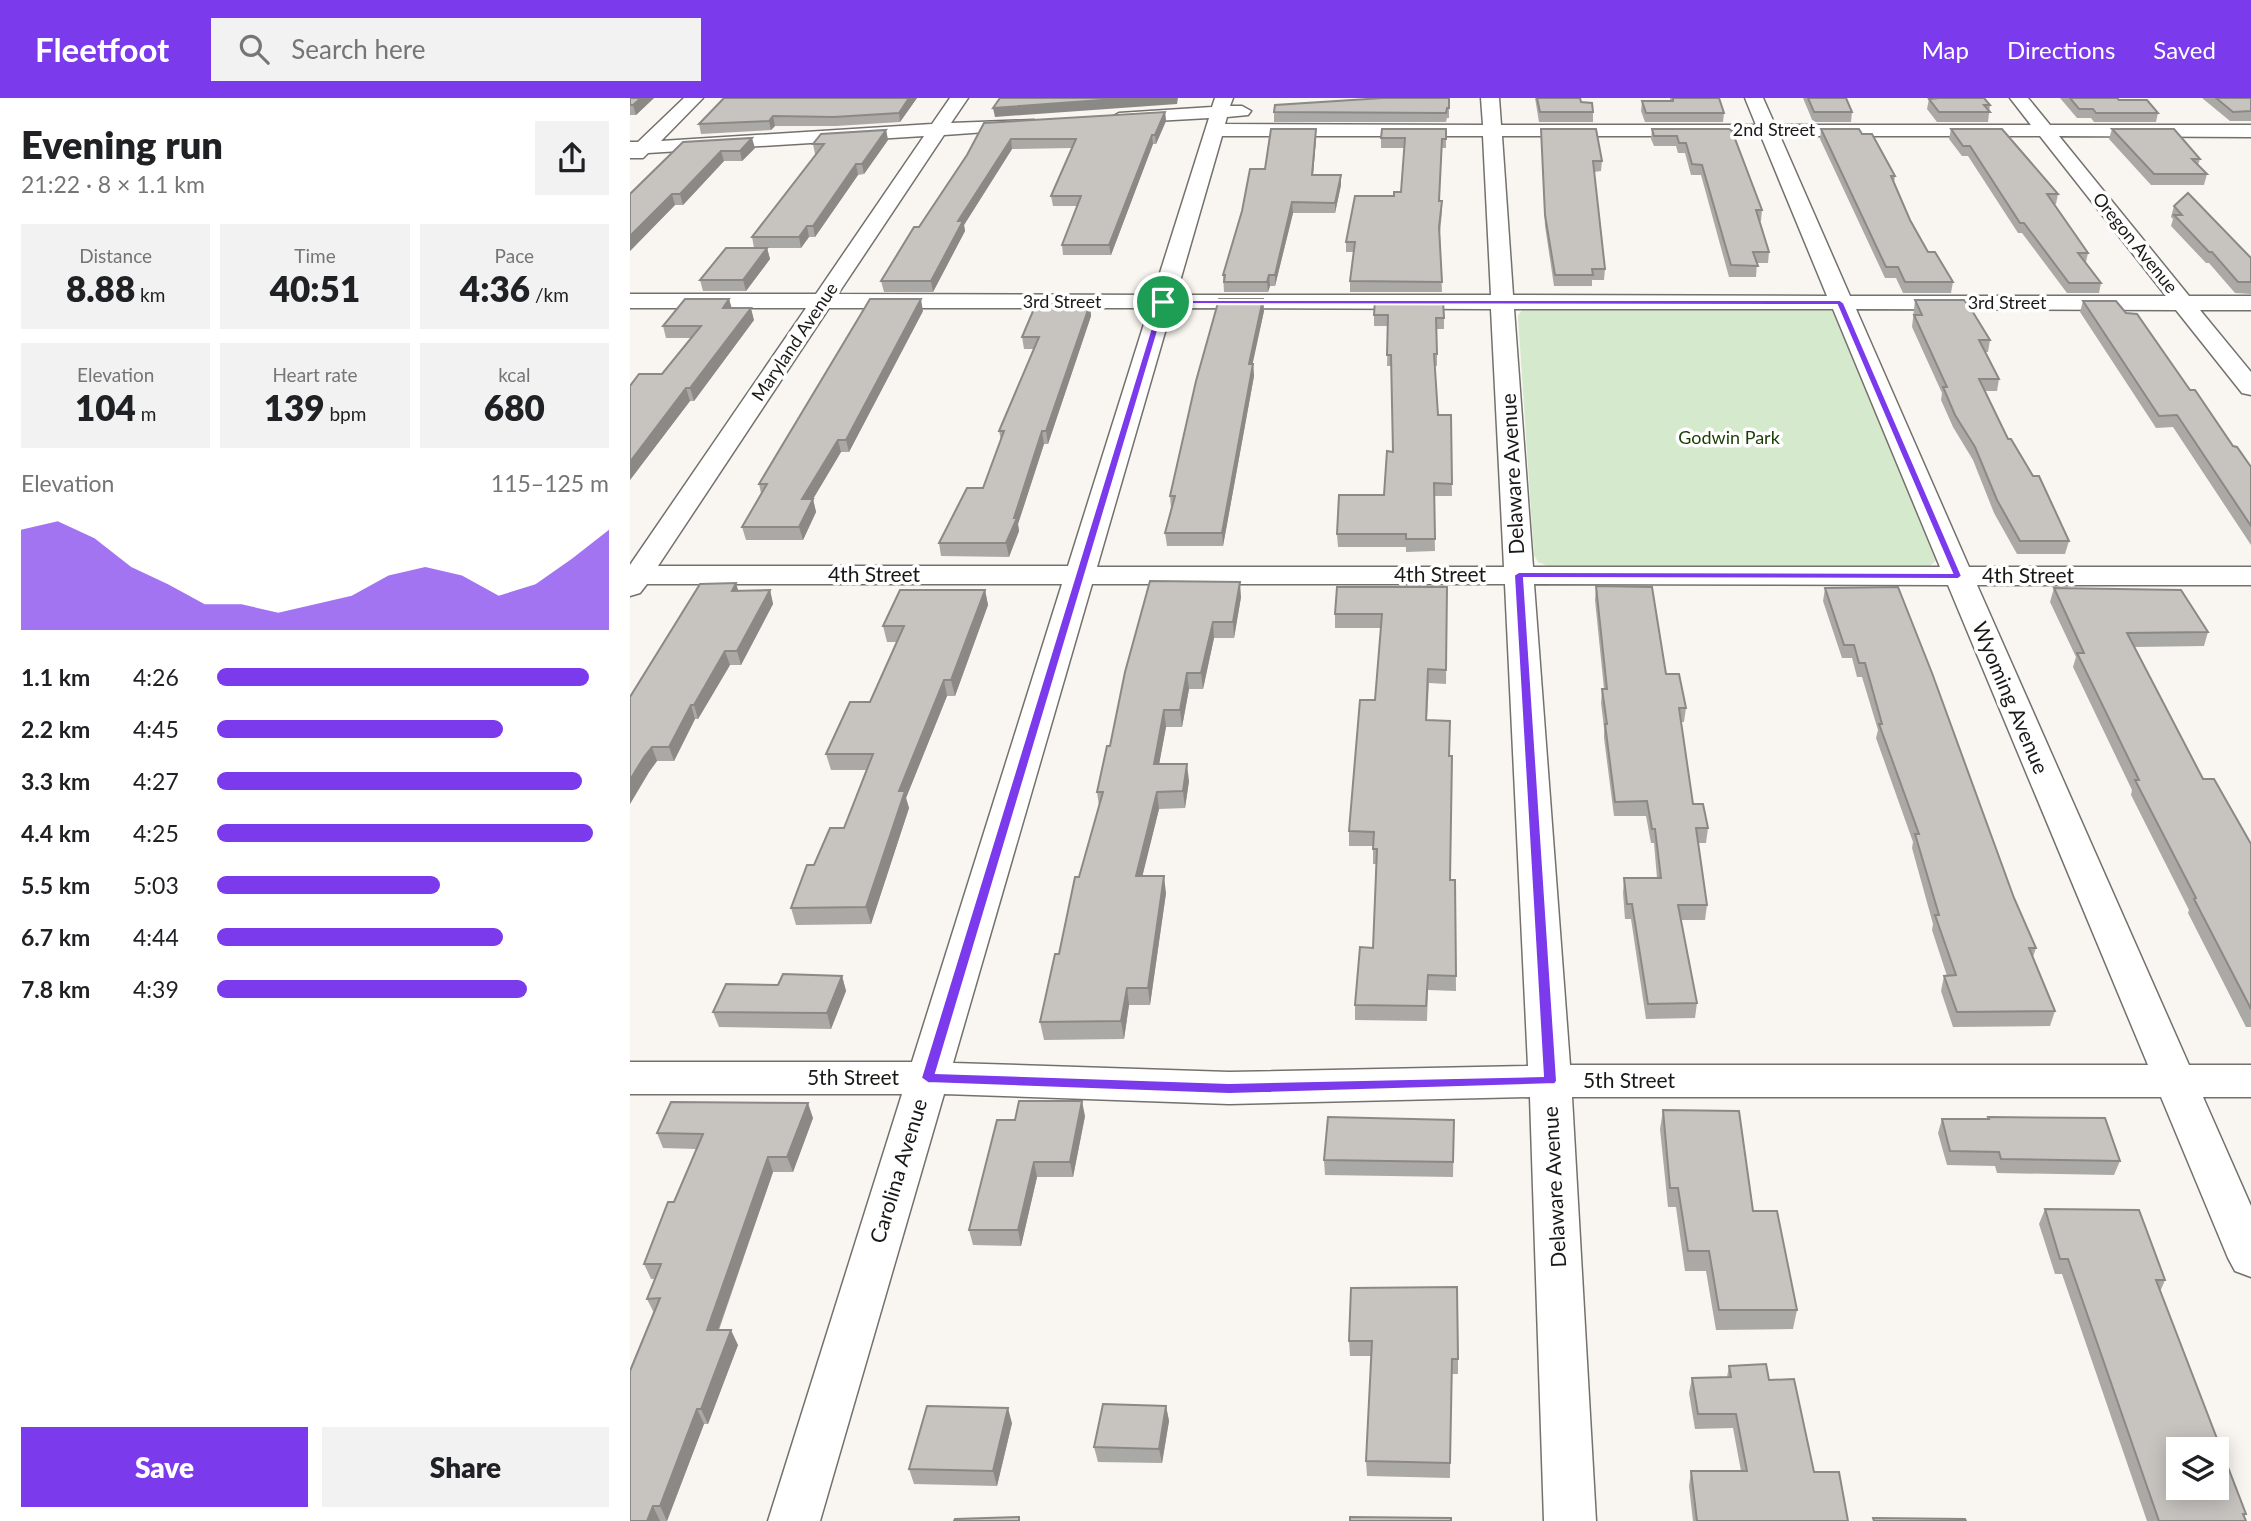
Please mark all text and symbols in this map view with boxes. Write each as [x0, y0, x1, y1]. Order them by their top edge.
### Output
search box [211, 18, 701, 81]
text: Fleetfoot [35, 29, 169, 69]
icon: search [235, 30, 273, 68]
text: Search here [291, 33, 425, 65]
text: Map [1922, 35, 1969, 64]
text: Directions [2007, 35, 2115, 64]
text: Saved [2153, 35, 2216, 64]
street label: 2nd Street [1733, 118, 1816, 140]
text: Evening run [21, 121, 223, 167]
button: share [535, 121, 609, 195]
text: 21:22 · 8 × 1.1 km [21, 170, 205, 198]
street label: Oregon Avenue [2089, 188, 2183, 297]
text: Distance [79, 244, 152, 267]
text: Time [294, 244, 336, 267]
text: Pace [495, 244, 534, 267]
text: 8.88 [66, 267, 135, 309]
text: 40:51 [270, 267, 360, 309]
text: 4:36 [460, 267, 530, 309]
pin [1133, 272, 1193, 332]
street label: Maryland Avenue [746, 278, 842, 405]
text: km [135, 283, 165, 306]
text: /km [530, 283, 569, 306]
icon: arrive [1144, 283, 1182, 321]
street label: 3rd Street [1023, 290, 1102, 312]
street label: 3rd Street [1968, 291, 2047, 313]
text: Elevation [77, 363, 154, 386]
text: Heart rate [272, 363, 358, 386]
text: kcal [498, 363, 530, 386]
text: 104 [75, 386, 136, 428]
text: 139 [264, 386, 325, 428]
text: 680 [484, 386, 545, 428]
street label: Delaware Avenue [1495, 393, 1528, 555]
text: m [136, 402, 156, 425]
text: bpm [325, 402, 366, 425]
park label: Godwin Park [1678, 426, 1781, 448]
text: Elevation [21, 469, 114, 497]
text: 115–125 m [491, 469, 609, 497]
street label: 4th Street [828, 561, 921, 586]
street label: 4th Street [1394, 561, 1487, 586]
street label: 4th Street [1982, 562, 2075, 587]
street label: Wyoming Avenue [1968, 618, 2055, 777]
text: 1.1 km [21, 663, 90, 691]
text: 4:26 [133, 663, 179, 691]
text: 2.2 km [21, 715, 90, 743]
text: 4:45 [133, 715, 179, 743]
text: 3.3 km [21, 767, 90, 795]
text: 4:27 [133, 767, 179, 795]
text: 4.4 km [21, 819, 90, 847]
text: 4:25 [133, 819, 179, 847]
text: 5.5 km [21, 871, 90, 899]
text: 5:03 [133, 871, 179, 899]
text: 6.7 km [21, 923, 90, 951]
text: 4:44 [133, 923, 179, 951]
text: 7.8 km [21, 975, 90, 1003]
text: 4:39 [133, 975, 179, 1003]
street label: 5th Street [807, 1064, 900, 1089]
street label: 5th Street [1583, 1067, 1676, 1092]
street label: Carolina Avenue [864, 1095, 931, 1246]
street label: Delaware Avenue [1537, 1106, 1570, 1268]
button: Save [21, 1427, 308, 1507]
button: Share [322, 1427, 609, 1507]
map controls [2166, 1437, 2229, 1500]
button: layers [2166, 1437, 2229, 1500]

